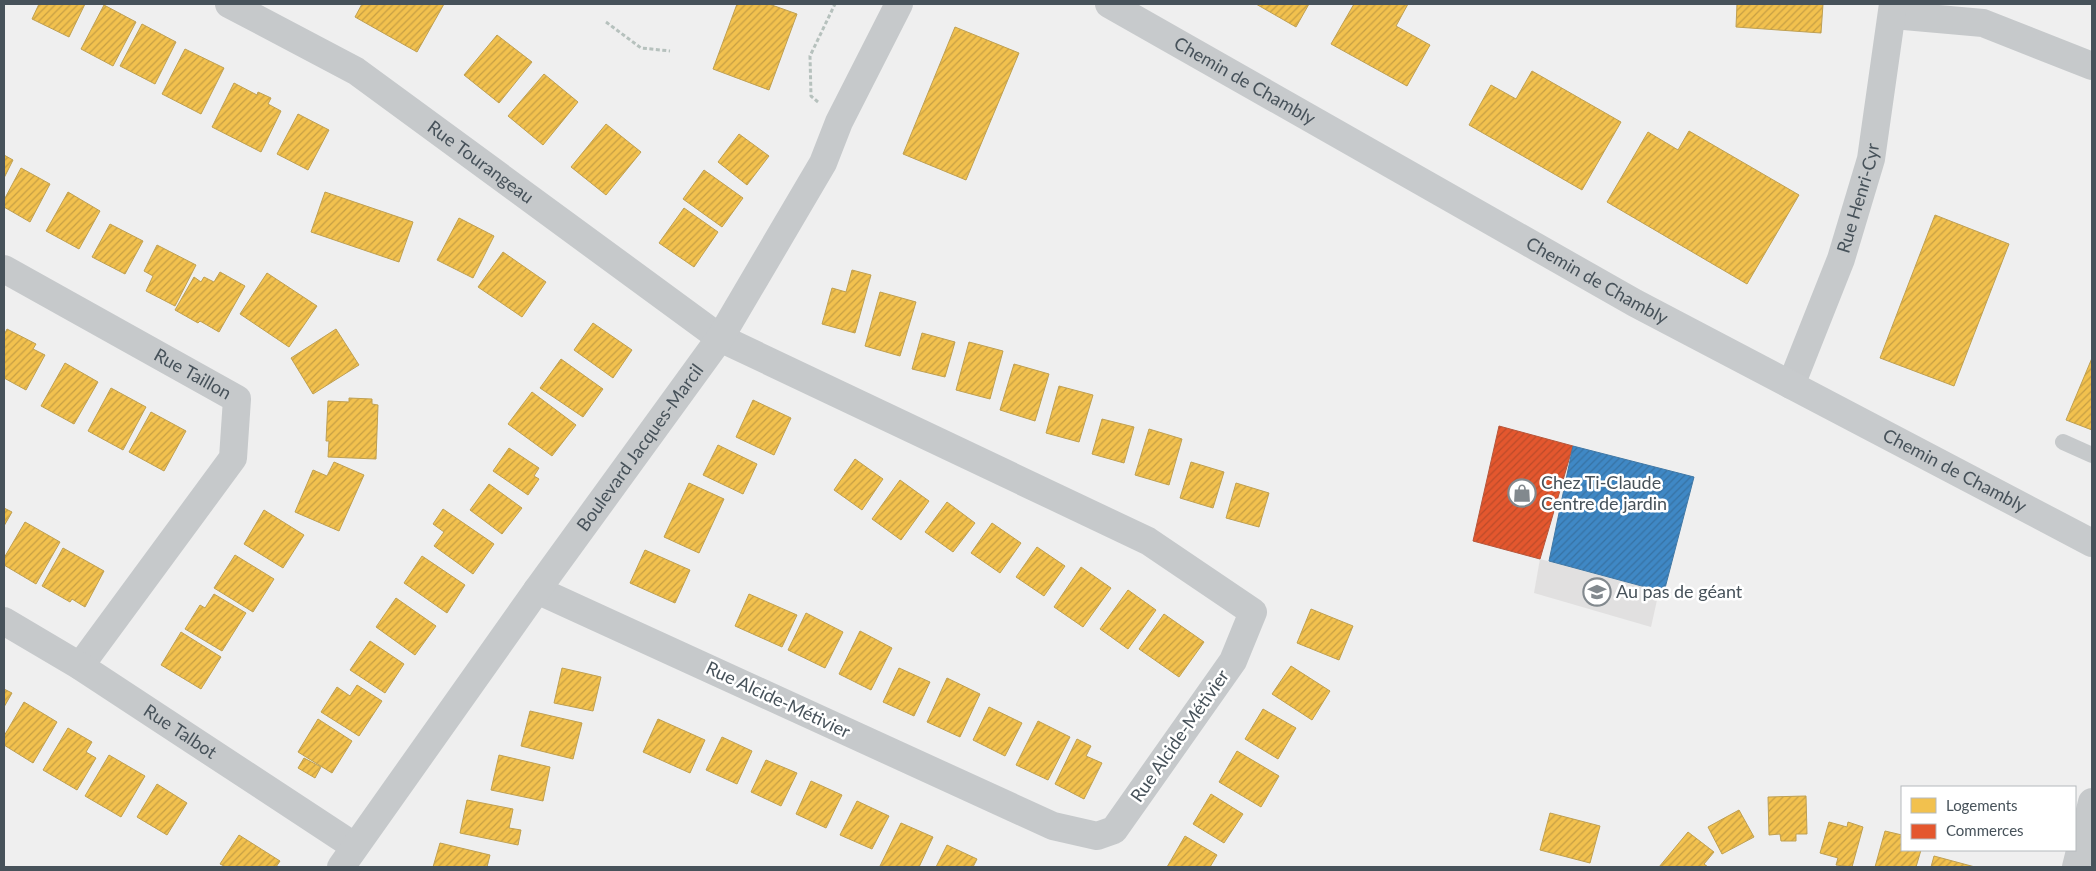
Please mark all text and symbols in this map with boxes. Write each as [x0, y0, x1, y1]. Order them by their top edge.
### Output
street label: Chemin de Chambly [1171, 31, 1320, 129]
street label: Rue Tourangeau [424, 115, 539, 208]
street label: Rue Henri-Cyr [1831, 141, 1883, 255]
street label: Chemin de Chambly [1523, 231, 1673, 329]
street label: Rue Taillon [151, 343, 236, 404]
street label: Boulevard Jacques-Marcil [571, 359, 707, 535]
street label: Chemin de Chambly [1880, 423, 2031, 517]
place label: Chez Ti-Claude Centre de jardin [1541, 471, 1667, 514]
shop icon: Chez Ti-Claude Centre de jardin [1507, 478, 1537, 508]
school or university icon: Au pas de géant [1582, 577, 1612, 607]
place label: Au pas de géant [1616, 580, 1743, 602]
street label: Rue Alcide-Métivier [703, 656, 854, 742]
street label: Rue Alcide-Métivier [1125, 665, 1233, 806]
street label: Rue Talbot [140, 699, 222, 763]
legend [1901, 786, 2076, 851]
text: Logements [1946, 796, 2018, 814]
text: Commerces [1946, 821, 2024, 839]

